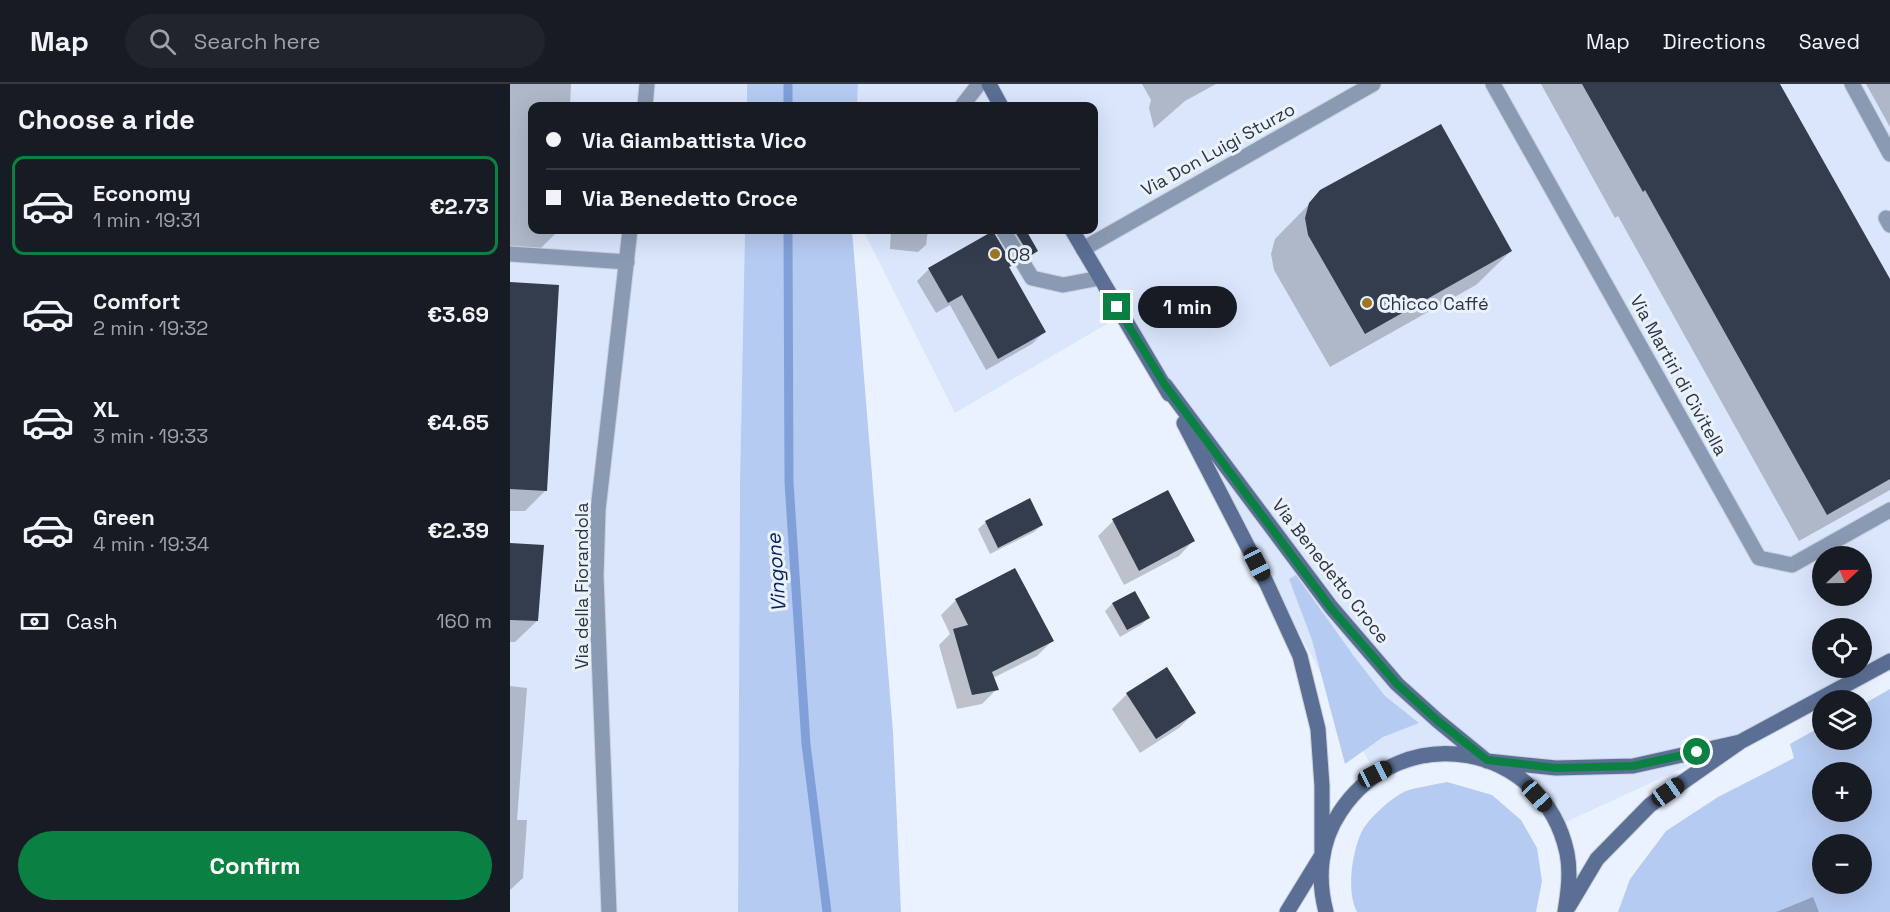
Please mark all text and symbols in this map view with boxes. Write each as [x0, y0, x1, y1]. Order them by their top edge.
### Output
search box [125, 14, 545, 68]
text: Map [30, 23, 89, 59]
icon: search [146, 25, 179, 58]
text: Search here [194, 27, 321, 55]
text: Map [1586, 28, 1630, 55]
text: Directions [1663, 28, 1766, 55]
text: Saved [1799, 28, 1860, 55]
street label: Via Don Luigi Sturzo [1137, 97, 1299, 201]
text: Choose a ride [18, 102, 195, 137]
text: Via Giambattista Vico [582, 126, 807, 154]
icon: car [21, 179, 75, 233]
text: Economy [93, 179, 191, 207]
text: Via Benedetto Croce [582, 184, 798, 212]
text: €2.73 [430, 192, 489, 220]
text: 1 min · 19:31 [93, 207, 201, 233]
place label: Q8 [1007, 243, 1030, 266]
marker: Q8 [988, 247, 1002, 261]
callout: 1 min [1138, 286, 1237, 328]
icon: car [21, 287, 75, 341]
text: Comfort [93, 287, 181, 315]
street label: Via Martiri di Civitella [1625, 291, 1733, 459]
place label: Chicco Caffé [1379, 292, 1489, 315]
route end [1103, 293, 1130, 320]
text: 1 min [1163, 294, 1212, 320]
marker: Chicco Caffé [1360, 296, 1374, 310]
text: €3.69 [427, 300, 489, 328]
text: 2 min · 19:32 [93, 315, 208, 341]
icon: car [21, 395, 75, 449]
text: XL [93, 395, 119, 423]
text: €4.65 [427, 408, 489, 436]
text: 3 min · 19:33 [93, 423, 208, 449]
street label: Via Benedetto Croce [1267, 494, 1395, 648]
street label: Via della Fiorandola [570, 502, 593, 670]
icon: car [21, 503, 75, 557]
text: Green [93, 503, 155, 531]
text: €2.39 [427, 516, 489, 544]
text: 4 min · 19:34 [93, 531, 209, 557]
water label: Vingone [760, 532, 792, 613]
car [1241, 544, 1273, 584]
north arrow [1812, 546, 1872, 606]
map controls [1812, 546, 1872, 894]
icon: cash [18, 605, 51, 638]
text: Cash [66, 607, 118, 635]
text: 160 m [436, 608, 492, 634]
button: locate [1812, 618, 1872, 678]
button: layers [1812, 690, 1872, 750]
route start [1683, 738, 1710, 765]
car [1355, 758, 1395, 790]
button: + [1812, 762, 1872, 822]
car [1648, 774, 1688, 810]
car [1518, 777, 1556, 815]
button: Confirm [18, 831, 492, 900]
button: − [1812, 834, 1872, 894]

